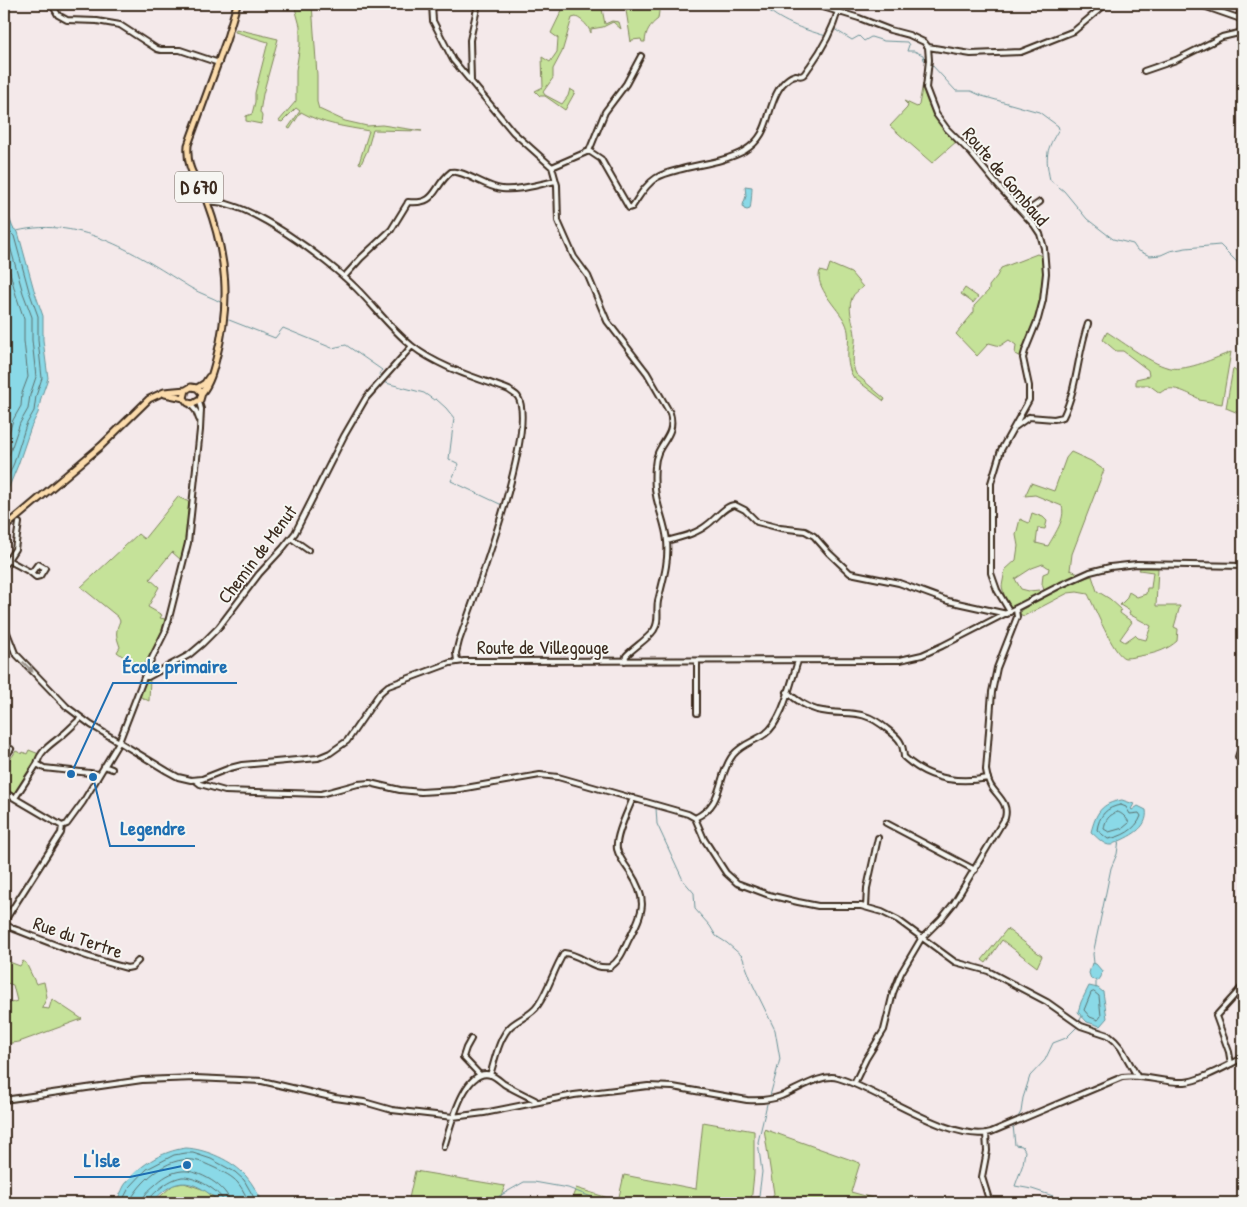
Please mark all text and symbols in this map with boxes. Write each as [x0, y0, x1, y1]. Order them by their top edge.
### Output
street label: Route de Gombaud [957, 121, 1055, 231]
road number: D 670 [175, 172, 223, 202]
street label: Chemin de Menut [211, 499, 303, 609]
street label: Route de Villegouge [477, 634, 609, 660]
callout: École primaire [113, 648, 237, 683]
text: École primaire [123, 652, 227, 680]
one-way arrow [22, 660, 34, 672]
callout: Legendre [110, 811, 195, 846]
text: Legendre [121, 814, 185, 842]
street label: Rue du Tertre [30, 910, 126, 965]
callout: L'Isle [74, 1142, 130, 1177]
text: L'Isle [84, 1146, 120, 1173]

